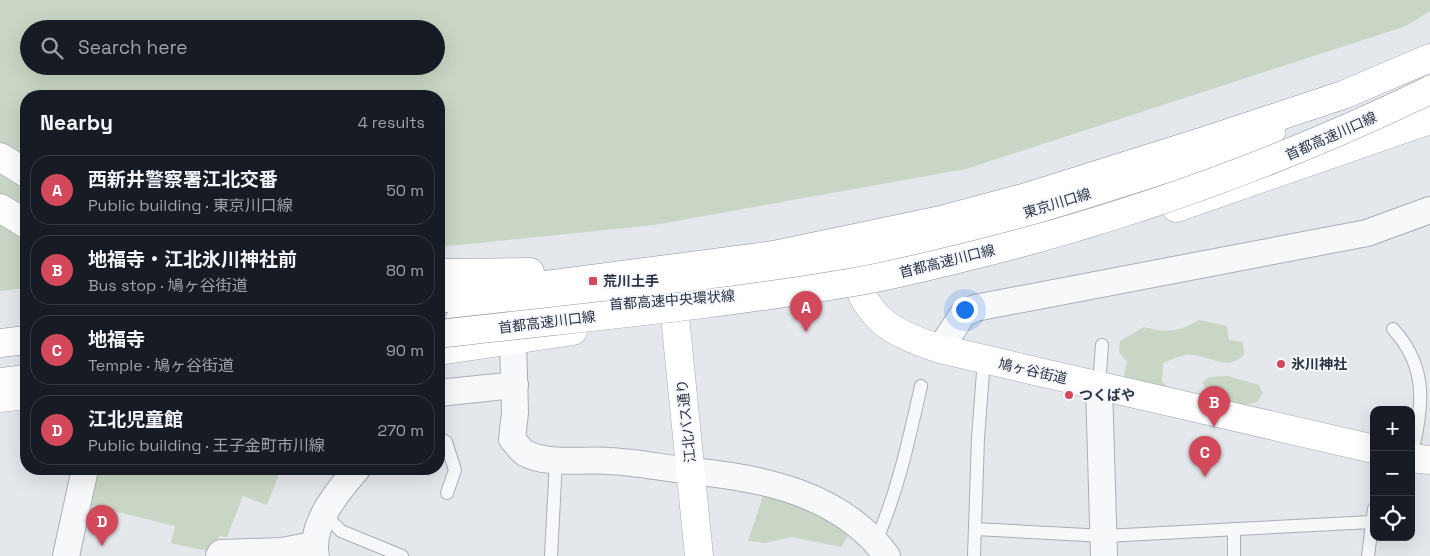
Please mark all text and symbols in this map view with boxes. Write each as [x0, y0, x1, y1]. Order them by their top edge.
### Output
search box [20, 20, 445, 75]
icon: search [38, 34, 66, 62]
text: Search here [78, 35, 188, 60]
street label: 首都高速川口線 [1283, 108, 1379, 164]
text: Nearby [40, 109, 113, 136]
text: 4 results [358, 112, 425, 133]
text: 西新井警察署江北交番 [88, 167, 278, 192]
text: A [52, 180, 62, 201]
text: 50 m [386, 180, 424, 201]
street label: 東京川口線 [1021, 184, 1093, 222]
text: Public building · 東京川口線 [88, 195, 293, 216]
street label: 首都高速川口線 [897, 240, 997, 282]
text: 地福寺・江北氷川神社前 [88, 247, 297, 272]
text: B [52, 260, 62, 281]
text: 80 m [386, 260, 424, 281]
place label: 荒川土手 [603, 272, 659, 290]
text: Bus stop · 鳩ヶ谷街道 [88, 275, 248, 296]
marker: 荒川土手 [587, 275, 599, 287]
street label: 首都高速中央環状線 [609, 287, 735, 313]
pin: A [790, 291, 822, 332]
your location [952, 297, 978, 323]
street label: 首都高速川口線 [497, 307, 597, 337]
text: 地福寺 [88, 327, 145, 352]
text: C [52, 340, 62, 361]
text: 90 m [386, 340, 424, 361]
street label: 鳩ヶ谷街道 [997, 354, 1069, 388]
text: Temple · 鳩ヶ谷街道 [88, 355, 234, 376]
place label: 氷川神社 [1291, 355, 1347, 373]
marker: 氷川神社 [1275, 358, 1287, 370]
street label: 江北バス通り [673, 378, 699, 464]
place label: つくばや [1079, 386, 1135, 404]
pin: B [1198, 386, 1230, 427]
marker: つくばや [1063, 389, 1075, 401]
map controls [1370, 406, 1415, 541]
button: + [1370, 406, 1415, 451]
text: 江北児童館 [88, 407, 183, 432]
text: D [52, 420, 62, 441]
text: 270 m [377, 420, 424, 441]
text: Public building · 王子金町市川線 [88, 435, 325, 456]
pin: C [1189, 436, 1221, 477]
button: − [1370, 451, 1415, 496]
button: locate [1370, 496, 1415, 541]
pin: D [86, 505, 118, 546]

